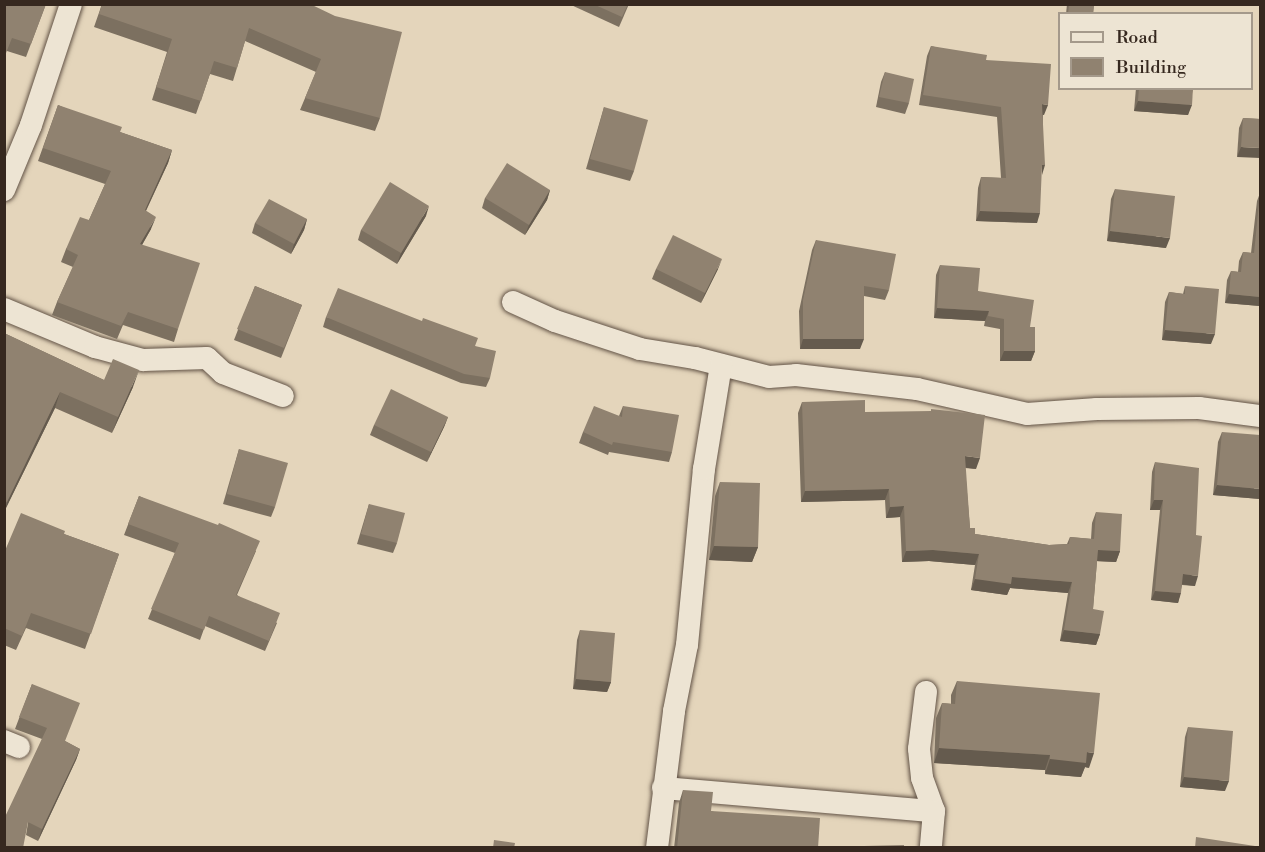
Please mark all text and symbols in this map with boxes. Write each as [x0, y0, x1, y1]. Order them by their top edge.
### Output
legend [1058, 12, 1253, 90]
text: Road [1116, 26, 1158, 49]
text: Building [1116, 56, 1186, 79]

